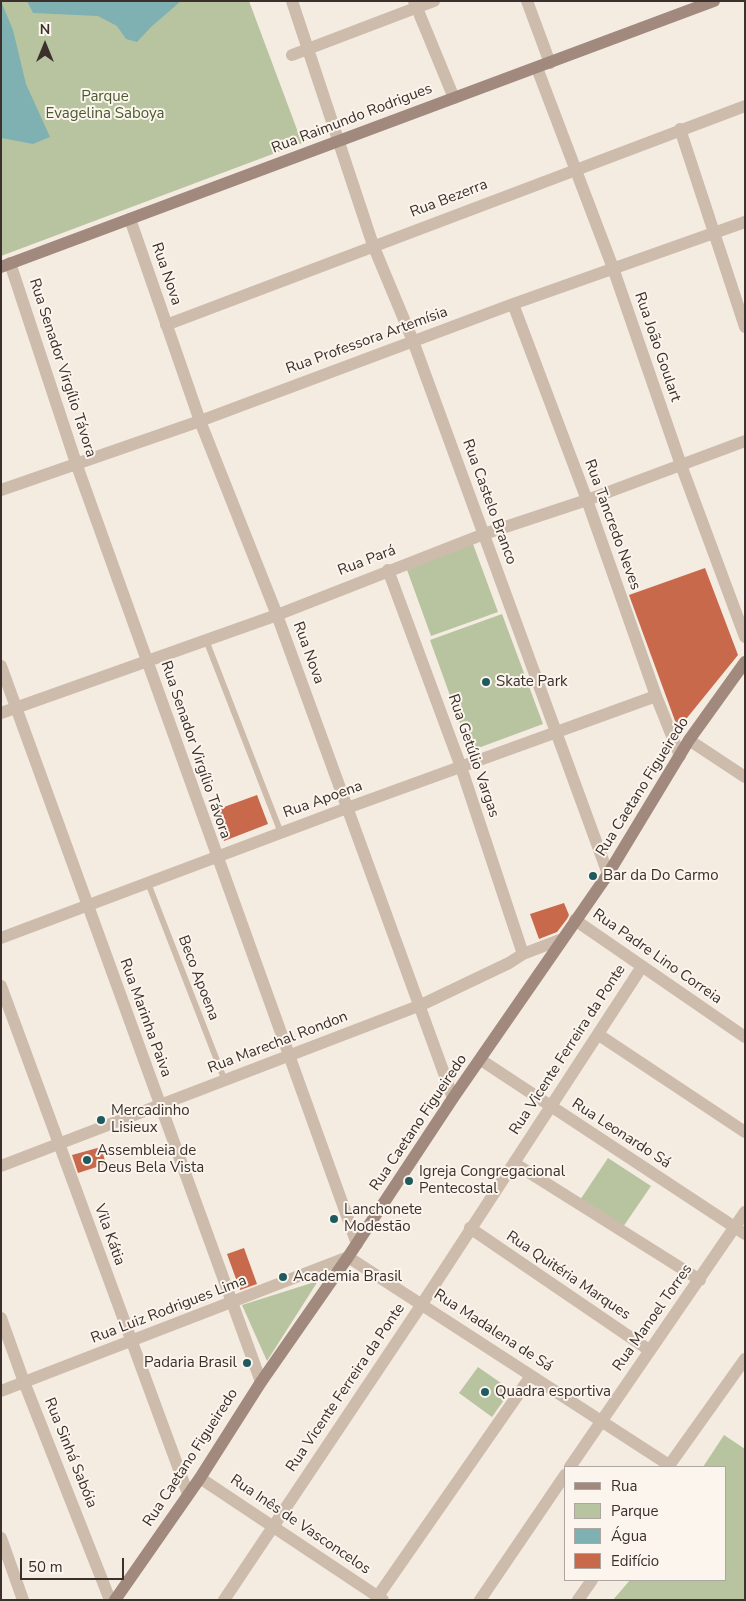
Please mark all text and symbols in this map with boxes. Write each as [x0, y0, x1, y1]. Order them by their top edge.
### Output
north arrow [20, 20, 70, 70]
text: N [40, 20, 50, 39]
street label: Rua Raimundo Rodrigues [269, 80, 435, 158]
park label: Parque Evagelina Saboya [46, 88, 164, 123]
street label: Rua Bezerra [408, 176, 490, 222]
street label: Rua Nova [147, 240, 185, 308]
street label: Rua Senador Virgílio Távora [25, 276, 99, 460]
street label: Rua João Goulart [630, 290, 684, 404]
street label: Rua Professora Artemísia [284, 303, 450, 379]
street label: Rua Castelo Branco [458, 437, 520, 567]
street label: Rua Tancredo Neves [580, 457, 644, 593]
street label: Rua Pará [335, 542, 399, 580]
street label: Rua Nova [288, 619, 328, 687]
street label: Rua Senador Virgílio Távora [156, 659, 234, 841]
place label: Skate Park [496, 673, 568, 691]
marker: Skate Park [480, 676, 492, 688]
street label: Rua Getúlio Vargas [443, 692, 503, 820]
street label: Rua Caetano Figueiredo [593, 714, 693, 860]
street label: Rua Apoena [281, 777, 365, 823]
place label: Bar da Do Carmo [603, 867, 719, 885]
marker: Bar da Do Carmo [587, 870, 599, 882]
street label: Rua Padre Lino Correia [589, 906, 725, 1008]
street label: Beco Apoena [174, 933, 222, 1023]
street label: Rua Marinha Paiva [115, 956, 175, 1080]
street label: Rua Vicente Ferreira da Ponte [506, 962, 630, 1138]
street label: Rua Marechal Rondon [206, 1008, 350, 1078]
street label: Rua Caetano Figueiredo [367, 1051, 471, 1195]
street label: Rua Leonardo Sá [568, 1095, 674, 1173]
place label: Mercadinho Lisieux [111, 1102, 190, 1137]
marker: Mercadinho Lisieux [95, 1114, 107, 1126]
place label: Assembleia de Deus Bela Vista [97, 1142, 204, 1177]
marker: Assembleia de Deus Bela Vista [81, 1154, 93, 1166]
place label: Igreja Congregacional Pentecostal [419, 1163, 565, 1198]
marker: Igreja Congregacional Pentecostal [403, 1175, 415, 1187]
place label: Lanchonete Modestão [344, 1201, 422, 1236]
street label: Vila Kátia [90, 1202, 128, 1268]
marker: Lanchonete Modestão [328, 1213, 340, 1225]
street label: Rua Quitéria Marques [503, 1228, 633, 1324]
street label: Rua Manoel Torres [609, 1261, 697, 1375]
place label: Academia Brasil [293, 1268, 402, 1286]
marker: Academia Brasil [277, 1271, 289, 1283]
street label: Rua Luiz Rodrigues Lima [89, 1272, 249, 1348]
street label: Rua Madalena de Sá [430, 1286, 556, 1376]
street label: Rua Vicente Ferreira da Ponte [283, 1300, 409, 1476]
place label: Padaria Brasil [144, 1354, 237, 1372]
marker: Padaria Brasil [241, 1357, 253, 1369]
place label: Quadra esportiva [495, 1383, 611, 1401]
street label: Rua Caetano Figueiredo [140, 1386, 242, 1530]
marker: Quadra esportiva [479, 1386, 491, 1398]
street label: Rua Sinhá Sabóia [40, 1395, 100, 1511]
legend [564, 1466, 726, 1581]
street label: Rua Inês de Vasconcelos [226, 1471, 374, 1579]
text: Rua [611, 1476, 637, 1496]
text: Parque [611, 1501, 659, 1521]
text: Água [611, 1526, 647, 1546]
scale bar [22, 1548, 126, 1580]
text: Edifício [611, 1551, 659, 1571]
text: 50 m [28, 1557, 63, 1577]

